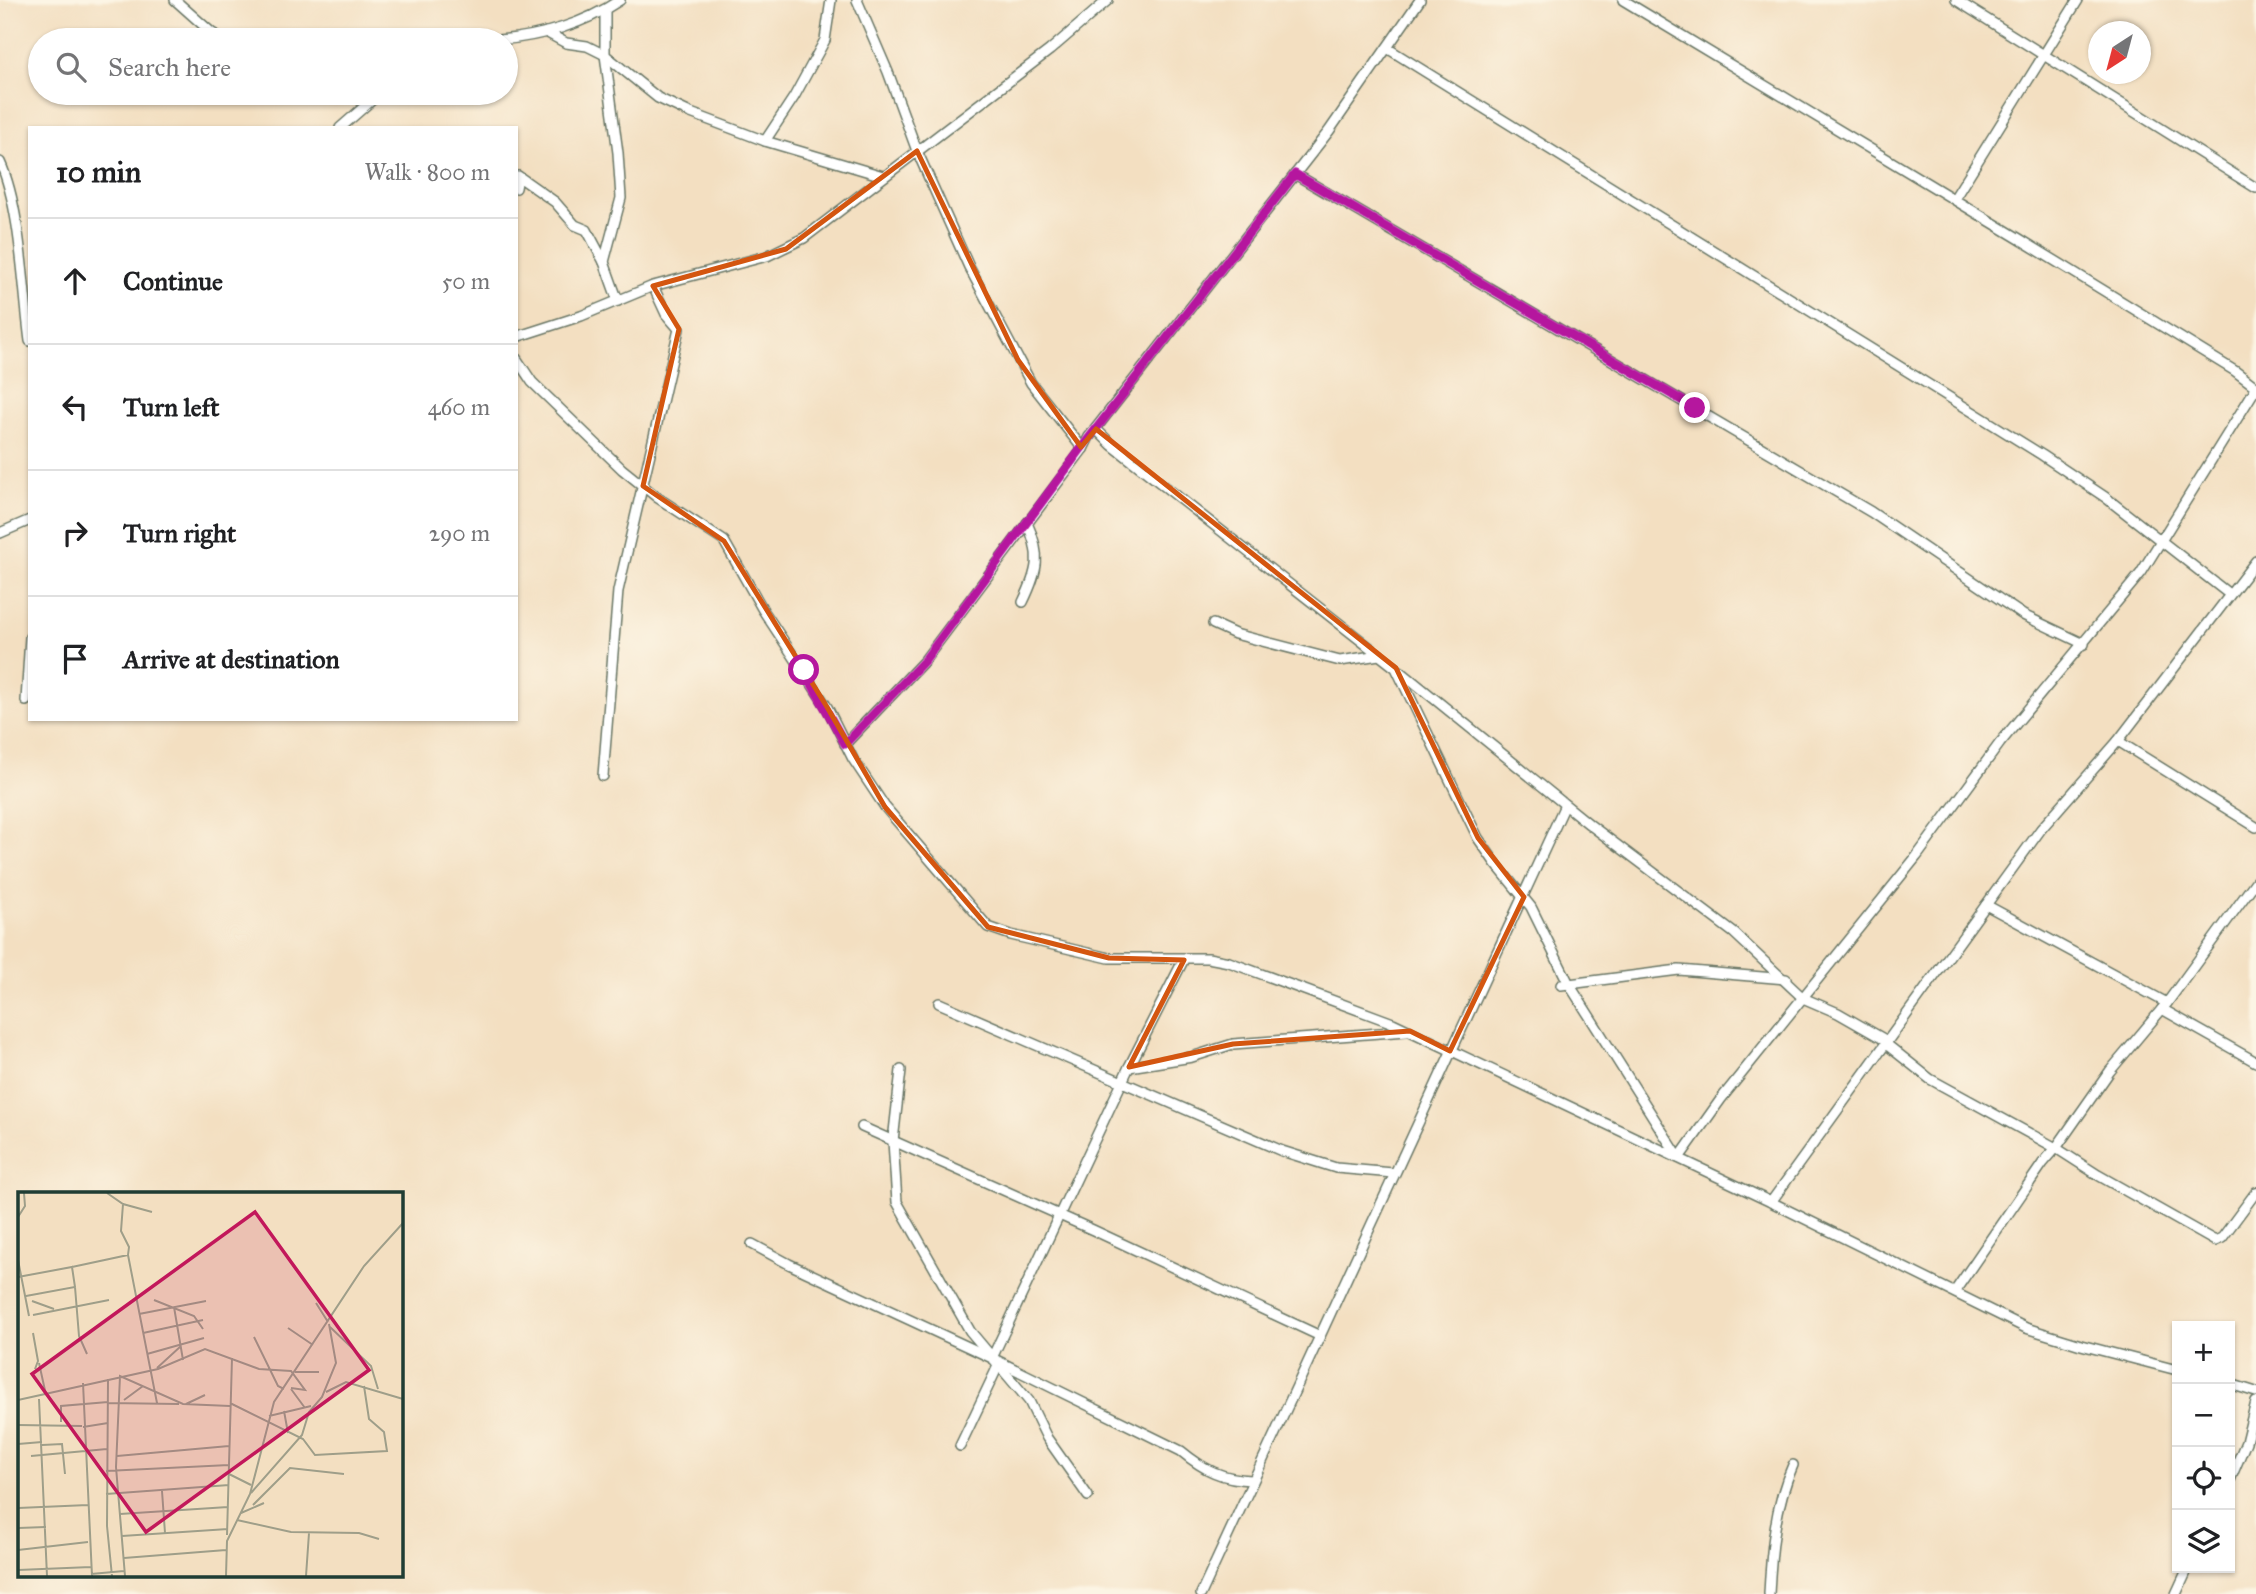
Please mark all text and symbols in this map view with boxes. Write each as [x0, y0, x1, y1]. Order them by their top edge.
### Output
north arrow [2088, 21, 2151, 84]
search box [28, 28, 518, 105]
icon: search [52, 48, 90, 86]
text: Search here [108, 51, 231, 83]
text: 10 min [56, 154, 141, 190]
text: Walk · 800 m [364, 158, 490, 186]
icon: ahead [56, 262, 94, 300]
text: Continue [123, 265, 223, 297]
text: 50 m [442, 267, 490, 295]
icon: left [56, 388, 94, 426]
text: Turn left [123, 391, 219, 423]
route end [1679, 392, 1710, 423]
text: 460 m [428, 393, 490, 421]
icon: right [56, 514, 94, 552]
text: Turn right [123, 517, 236, 549]
text: 290 m [429, 519, 490, 547]
icon: arrive [56, 640, 94, 678]
text: Arrive at destination [123, 643, 340, 675]
route start [788, 654, 819, 685]
inset map [18, 1192, 402, 1576]
map controls [2172, 1321, 2235, 1573]
button: + [2172, 1321, 2235, 1384]
button: − [2172, 1384, 2235, 1447]
button: locate [2172, 1447, 2235, 1510]
button: layers [2172, 1510, 2235, 1573]

